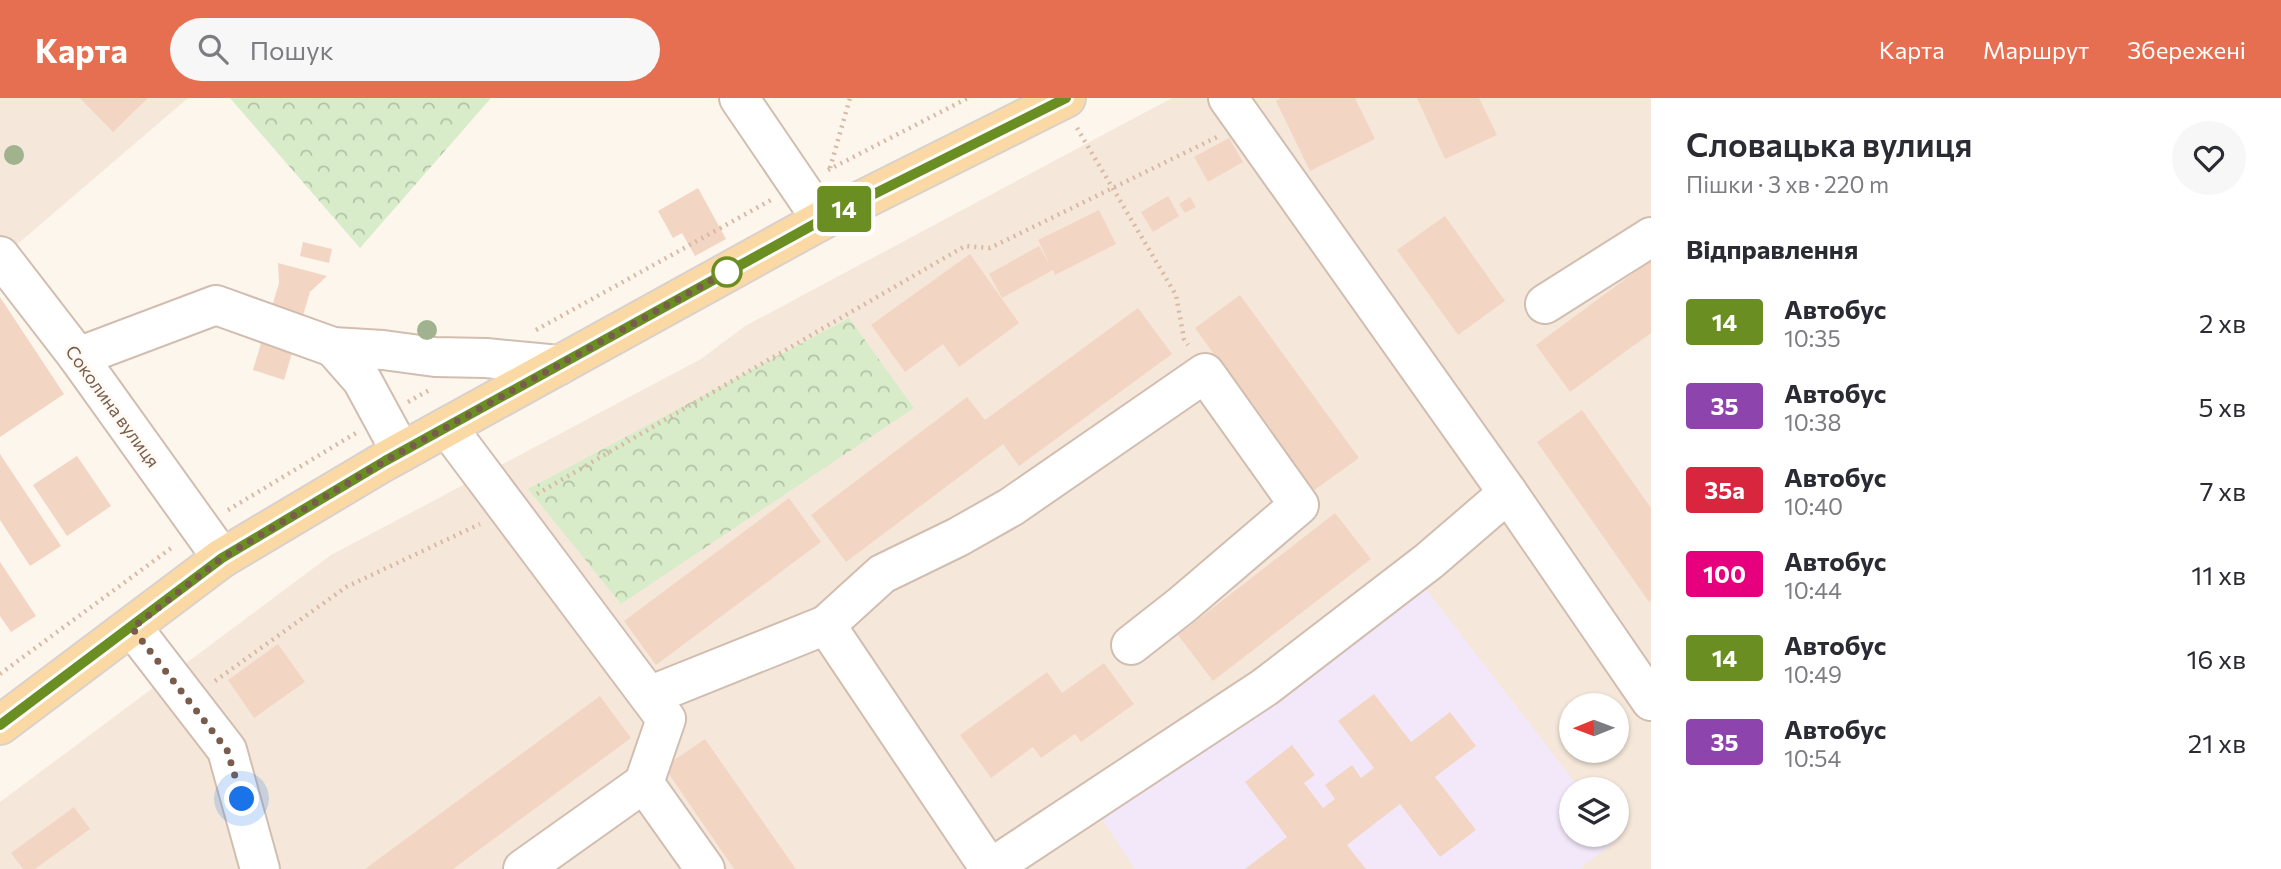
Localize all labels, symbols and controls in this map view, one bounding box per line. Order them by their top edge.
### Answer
search box [170,18,660,81]
text: Карта [35,29,128,70]
icon: search [194,30,232,68]
text: Пошук [250,34,334,65]
text: Карта [1879,35,1945,64]
text: Маршрут [1983,35,2089,64]
text: Збережені [2127,35,2246,64]
button: heart [2172,121,2246,195]
text: Словацька вулиця [1686,123,1972,164]
text: Пішки · 3 хв · 220 m [1686,170,1889,198]
line badge: 14 [812,186,876,232]
text: 14 [831,194,857,223]
text: Відправлення [1686,233,1858,264]
unlabelled marker [712,257,742,287]
text: Автобус [1784,293,1886,324]
text: 14 [1712,307,1737,336]
text: 2 хв [2199,307,2246,338]
text: 10:35 [1784,324,1841,352]
street label: Соколина вулиця [61,341,165,471]
text: Автобус [1784,377,1886,408]
text: 35 [1711,391,1738,420]
text: 5 хв [2198,391,2246,422]
text: 10:38 [1784,408,1841,436]
text: Автобус [1784,461,1886,492]
text: 35а [1704,475,1745,504]
text: 7 хв [2200,475,2246,506]
text: 10:40 [1784,492,1843,520]
text: Автобус [1784,545,1886,576]
text: 100 [1703,559,1746,588]
text: 11 хв [2191,559,2246,590]
text: 10:44 [1784,576,1842,604]
text: Автобус [1784,629,1886,660]
text: 14 [1712,643,1737,672]
text: 16 хв [2186,643,2246,674]
text: 10:49 [1784,660,1842,688]
north arrow [1559,693,1629,763]
map controls [1559,693,1629,847]
text: Автобус [1784,713,1886,744]
text: 35 [1711,727,1738,756]
text: 21 хв [2188,727,2246,758]
text: 10:54 [1784,744,1841,772]
button: layers [1559,777,1629,847]
your location [224,781,259,816]

